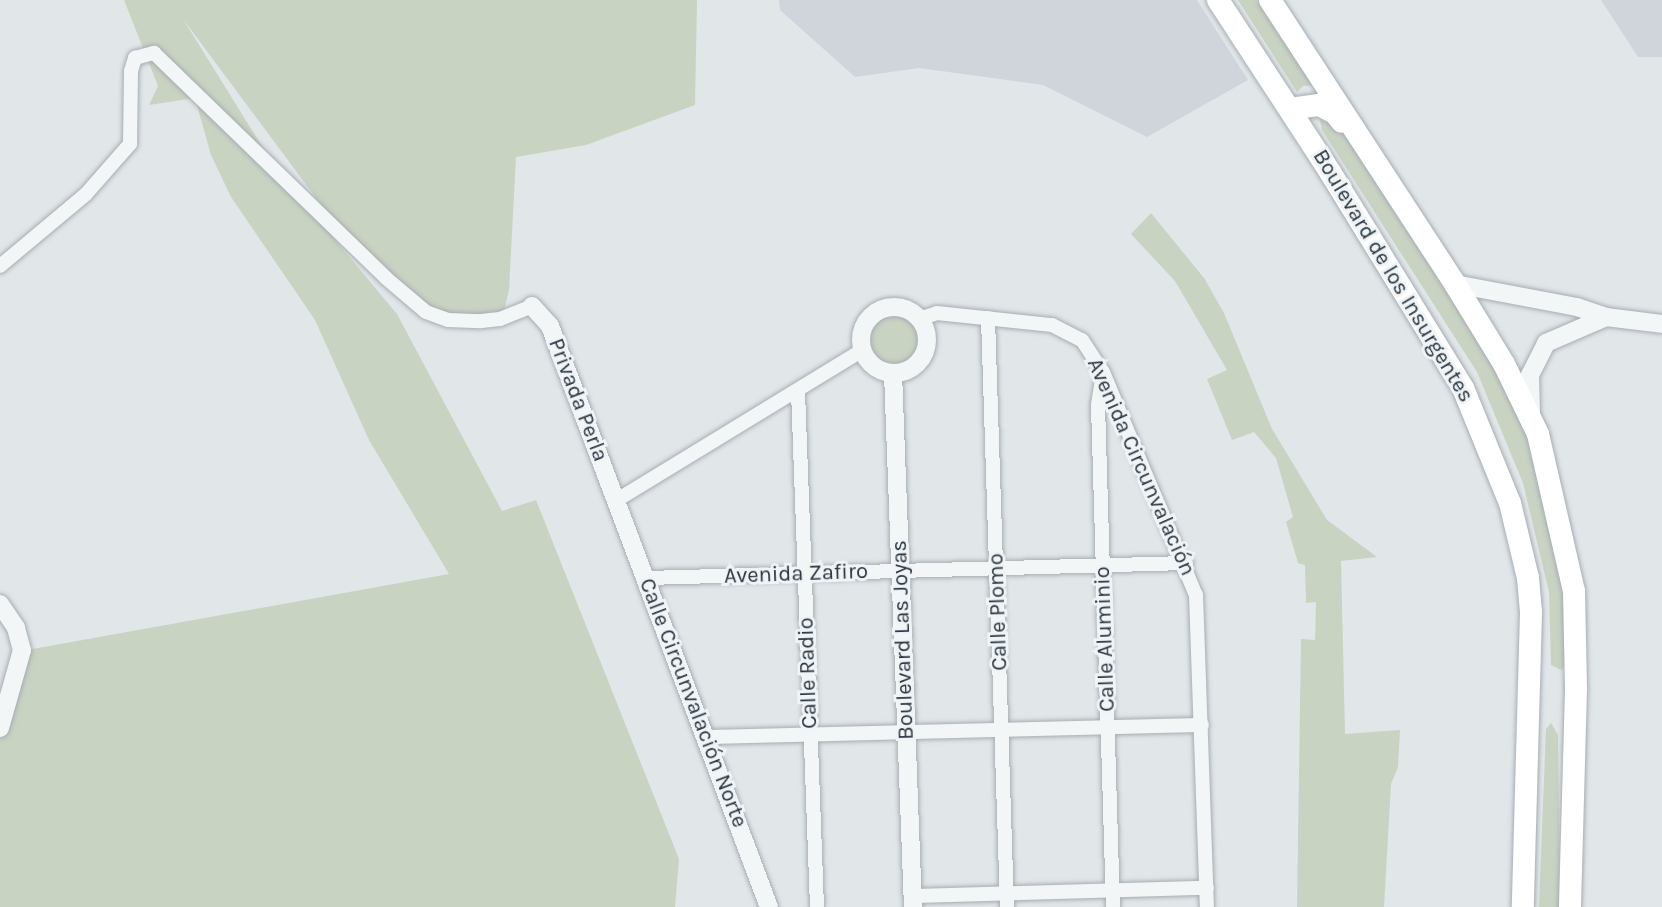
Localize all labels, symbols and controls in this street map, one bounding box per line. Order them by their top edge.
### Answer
street label: Boulevard de los Insurgentes [1307,145,1479,407]
street label: Privada Perla [542,335,614,465]
street label: Avenida Circunvalación [1081,354,1201,580]
street label: Boulevard Las Joyas [886,540,920,740]
street label: Calle Plomo [983,553,1013,671]
street label: Avenida Zafiro [724,558,868,590]
street label: Calle Aluminio [1089,566,1121,712]
street label: Calle Circunvalación Norte [633,575,753,831]
street label: Calle Radio [793,617,823,729]

